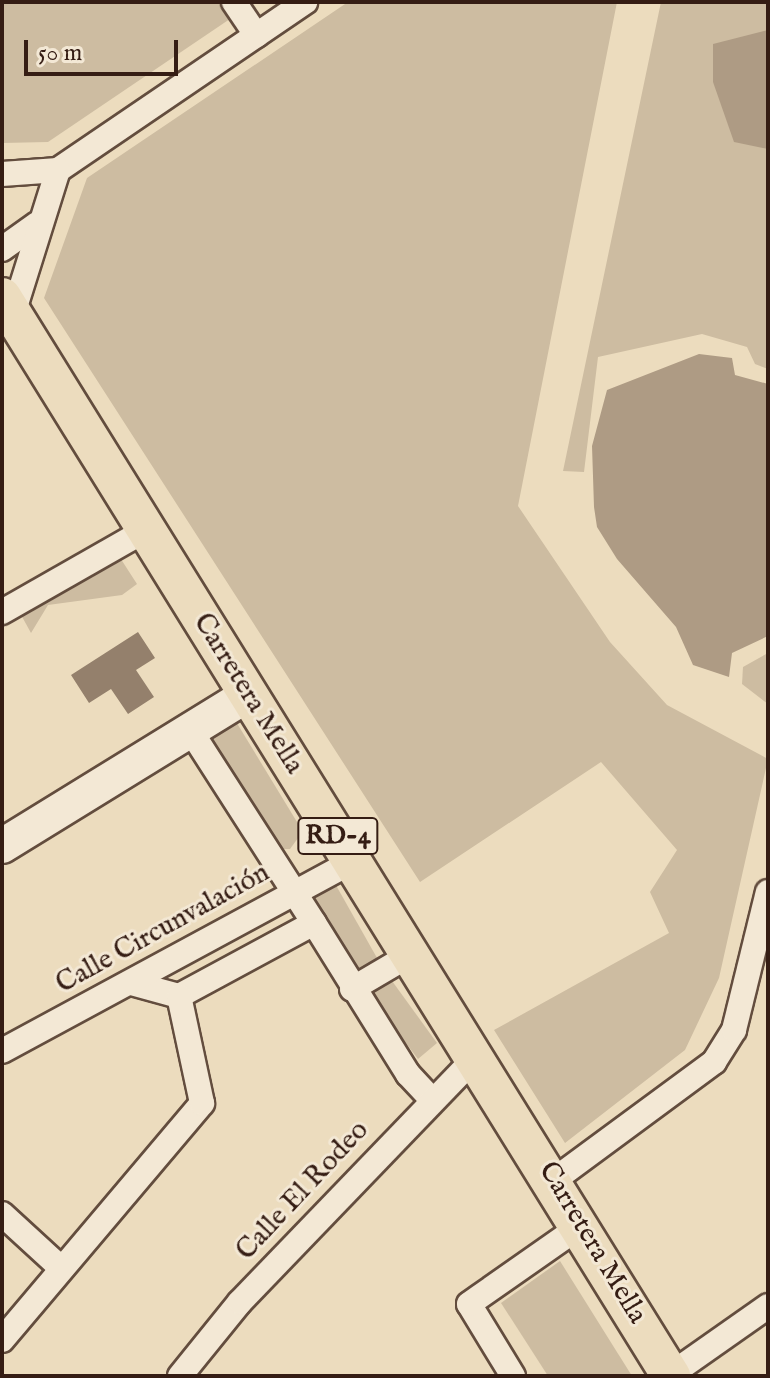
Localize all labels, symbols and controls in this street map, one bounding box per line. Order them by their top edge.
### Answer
scale bar [28,24,182,74]
text: 50 m [38,38,82,69]
street label: Carretera Mella [185,608,311,780]
road number: RD-4 [296,814,380,858]
street label: Calle Circunvalación [51,856,275,1002]
street label: Calle El Rodeo [230,1114,376,1268]
street label: Carretera Mella [531,1156,653,1330]

